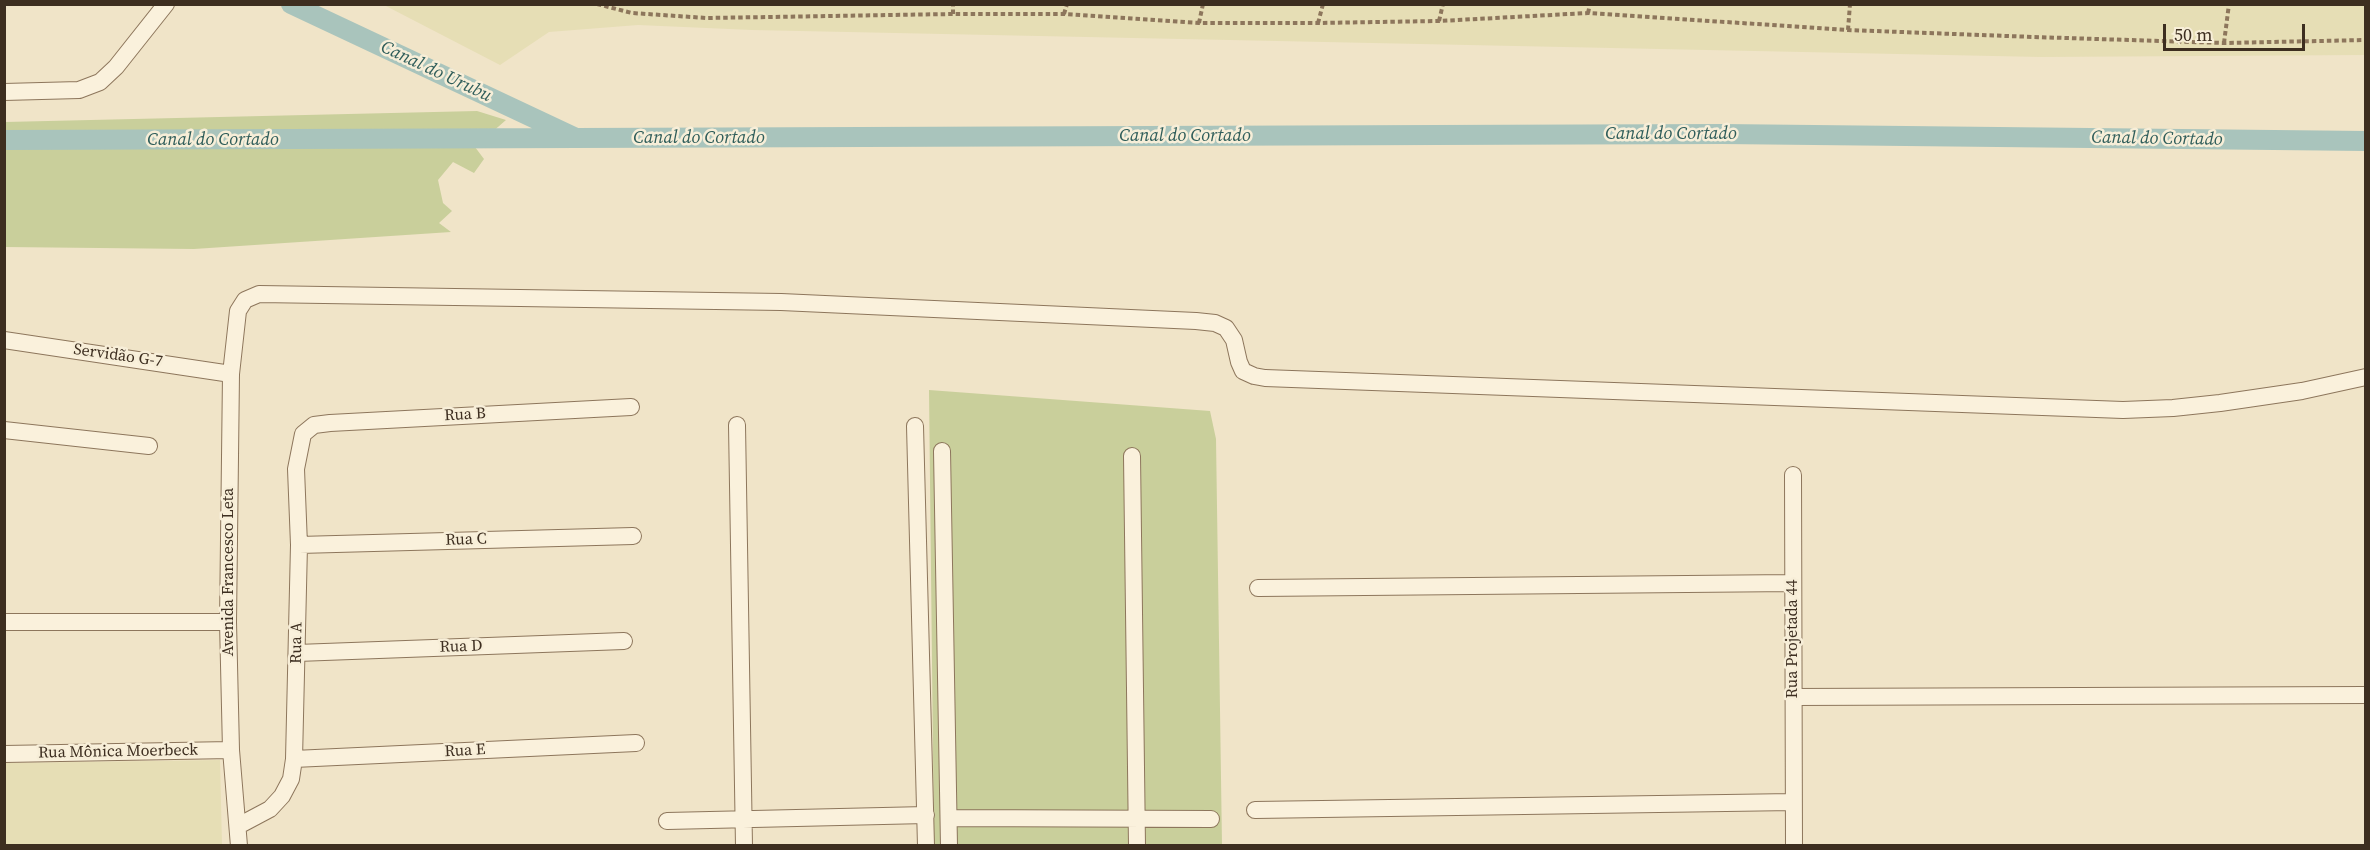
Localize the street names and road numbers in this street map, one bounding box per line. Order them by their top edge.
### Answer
street label: Servidão G-7 [72,340,164,372]
street label: Rua B [444,404,486,426]
street label: Avenida Francesco Leta [219,488,239,656]
street label: Rua C [445,530,487,550]
street label: Rua Projetada 44 [1783,580,1803,698]
street label: Rua A [287,622,307,664]
street label: Rua D [439,637,483,657]
street label: Rua E [444,740,486,762]
street label: Rua Mônica Moerbeck [38,741,198,763]

